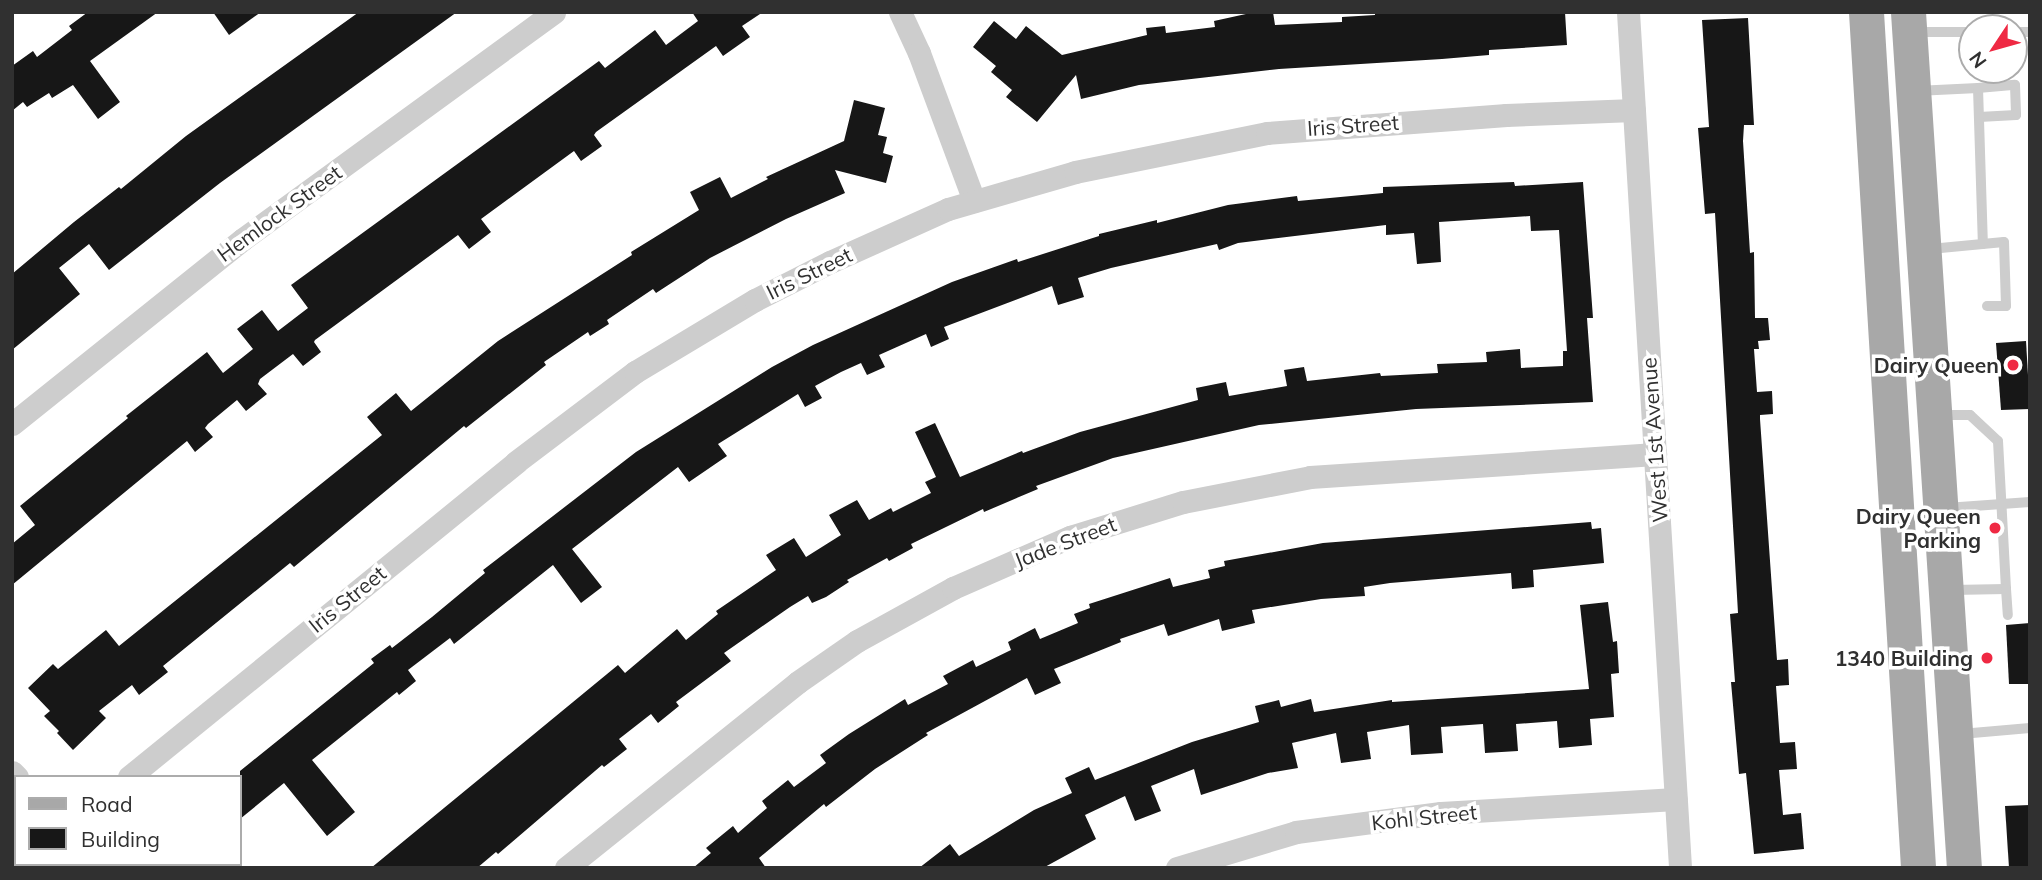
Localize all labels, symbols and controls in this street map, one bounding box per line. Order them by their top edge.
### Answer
north arrow [1958,14,2028,84]
text: N [1964,47,1992,73]
street label: Iris Street [1306,109,1400,141]
street label: Hemlock Street [212,159,346,267]
street label: Iris Street [762,242,856,304]
place label: Dairy Queen [1874,352,1999,378]
street label: West 1st Avenue [1636,357,1672,523]
marker: Dairy Queen [2005,357,2021,373]
place label: Dairy Queen Parking [1856,503,1981,553]
street label: Jade Street [1010,511,1120,573]
marker: Dairy Queen Parking [1987,520,2003,536]
street label: Iris Street [303,560,391,638]
place label: 1340 Building [1835,645,1973,671]
marker: 1340 Building [1979,650,1995,666]
legend [14,775,242,866]
text: Road [81,791,132,817]
street label: Kohl Street [1370,799,1478,835]
text: Building [81,826,160,852]

